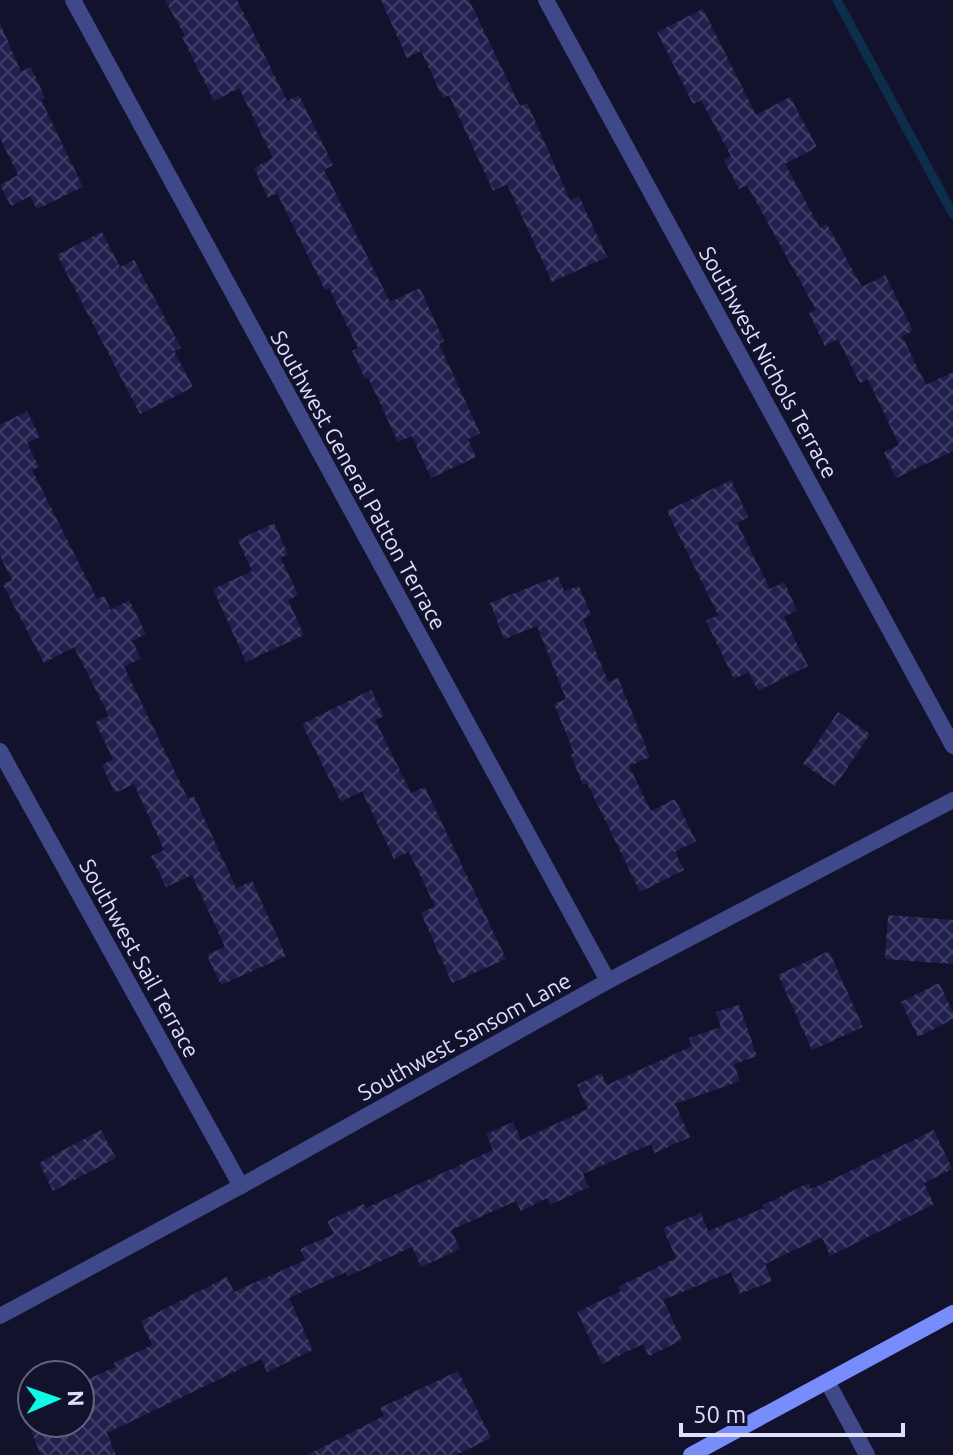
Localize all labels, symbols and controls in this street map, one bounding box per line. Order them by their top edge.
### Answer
street label: Southwest Nichols Terrace [695,242,843,482]
street label: Southwest General Patton Terrace [266,326,452,634]
street label: Southwest Sail Terrace [75,854,205,1062]
street label: Southwest Sansom Lane [353,967,575,1105]
north arrow [16,1359,96,1439]
scale bar [681,1387,903,1437]
text: N [64,1390,89,1407]
text: 50 m [693,1401,746,1428]

